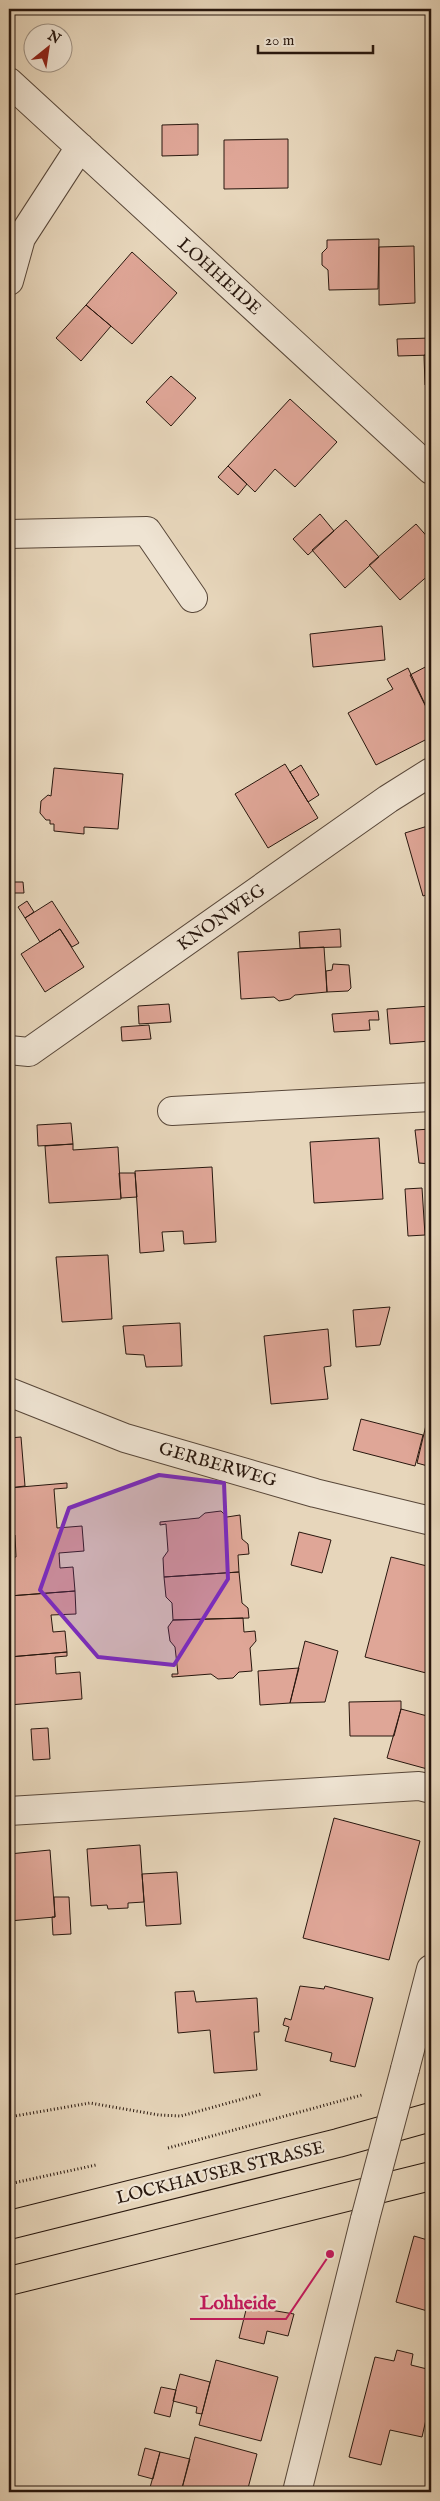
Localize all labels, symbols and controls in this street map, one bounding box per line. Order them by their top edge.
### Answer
north arrow [22,22,72,72]
scale bar [258,22,372,54]
text: N [43,26,64,48]
text: 20 m [265,31,295,50]
street label: LOHHEIDE [172,233,266,321]
street label: KNONWEG [173,879,271,957]
street label: GERBERWEG [156,1438,280,1493]
street label: LOCKHAUSER STRASSE [114,2136,327,2210]
callout: Lohheide [190,2285,286,2319]
text: Lohheide [200,2292,277,2316]

